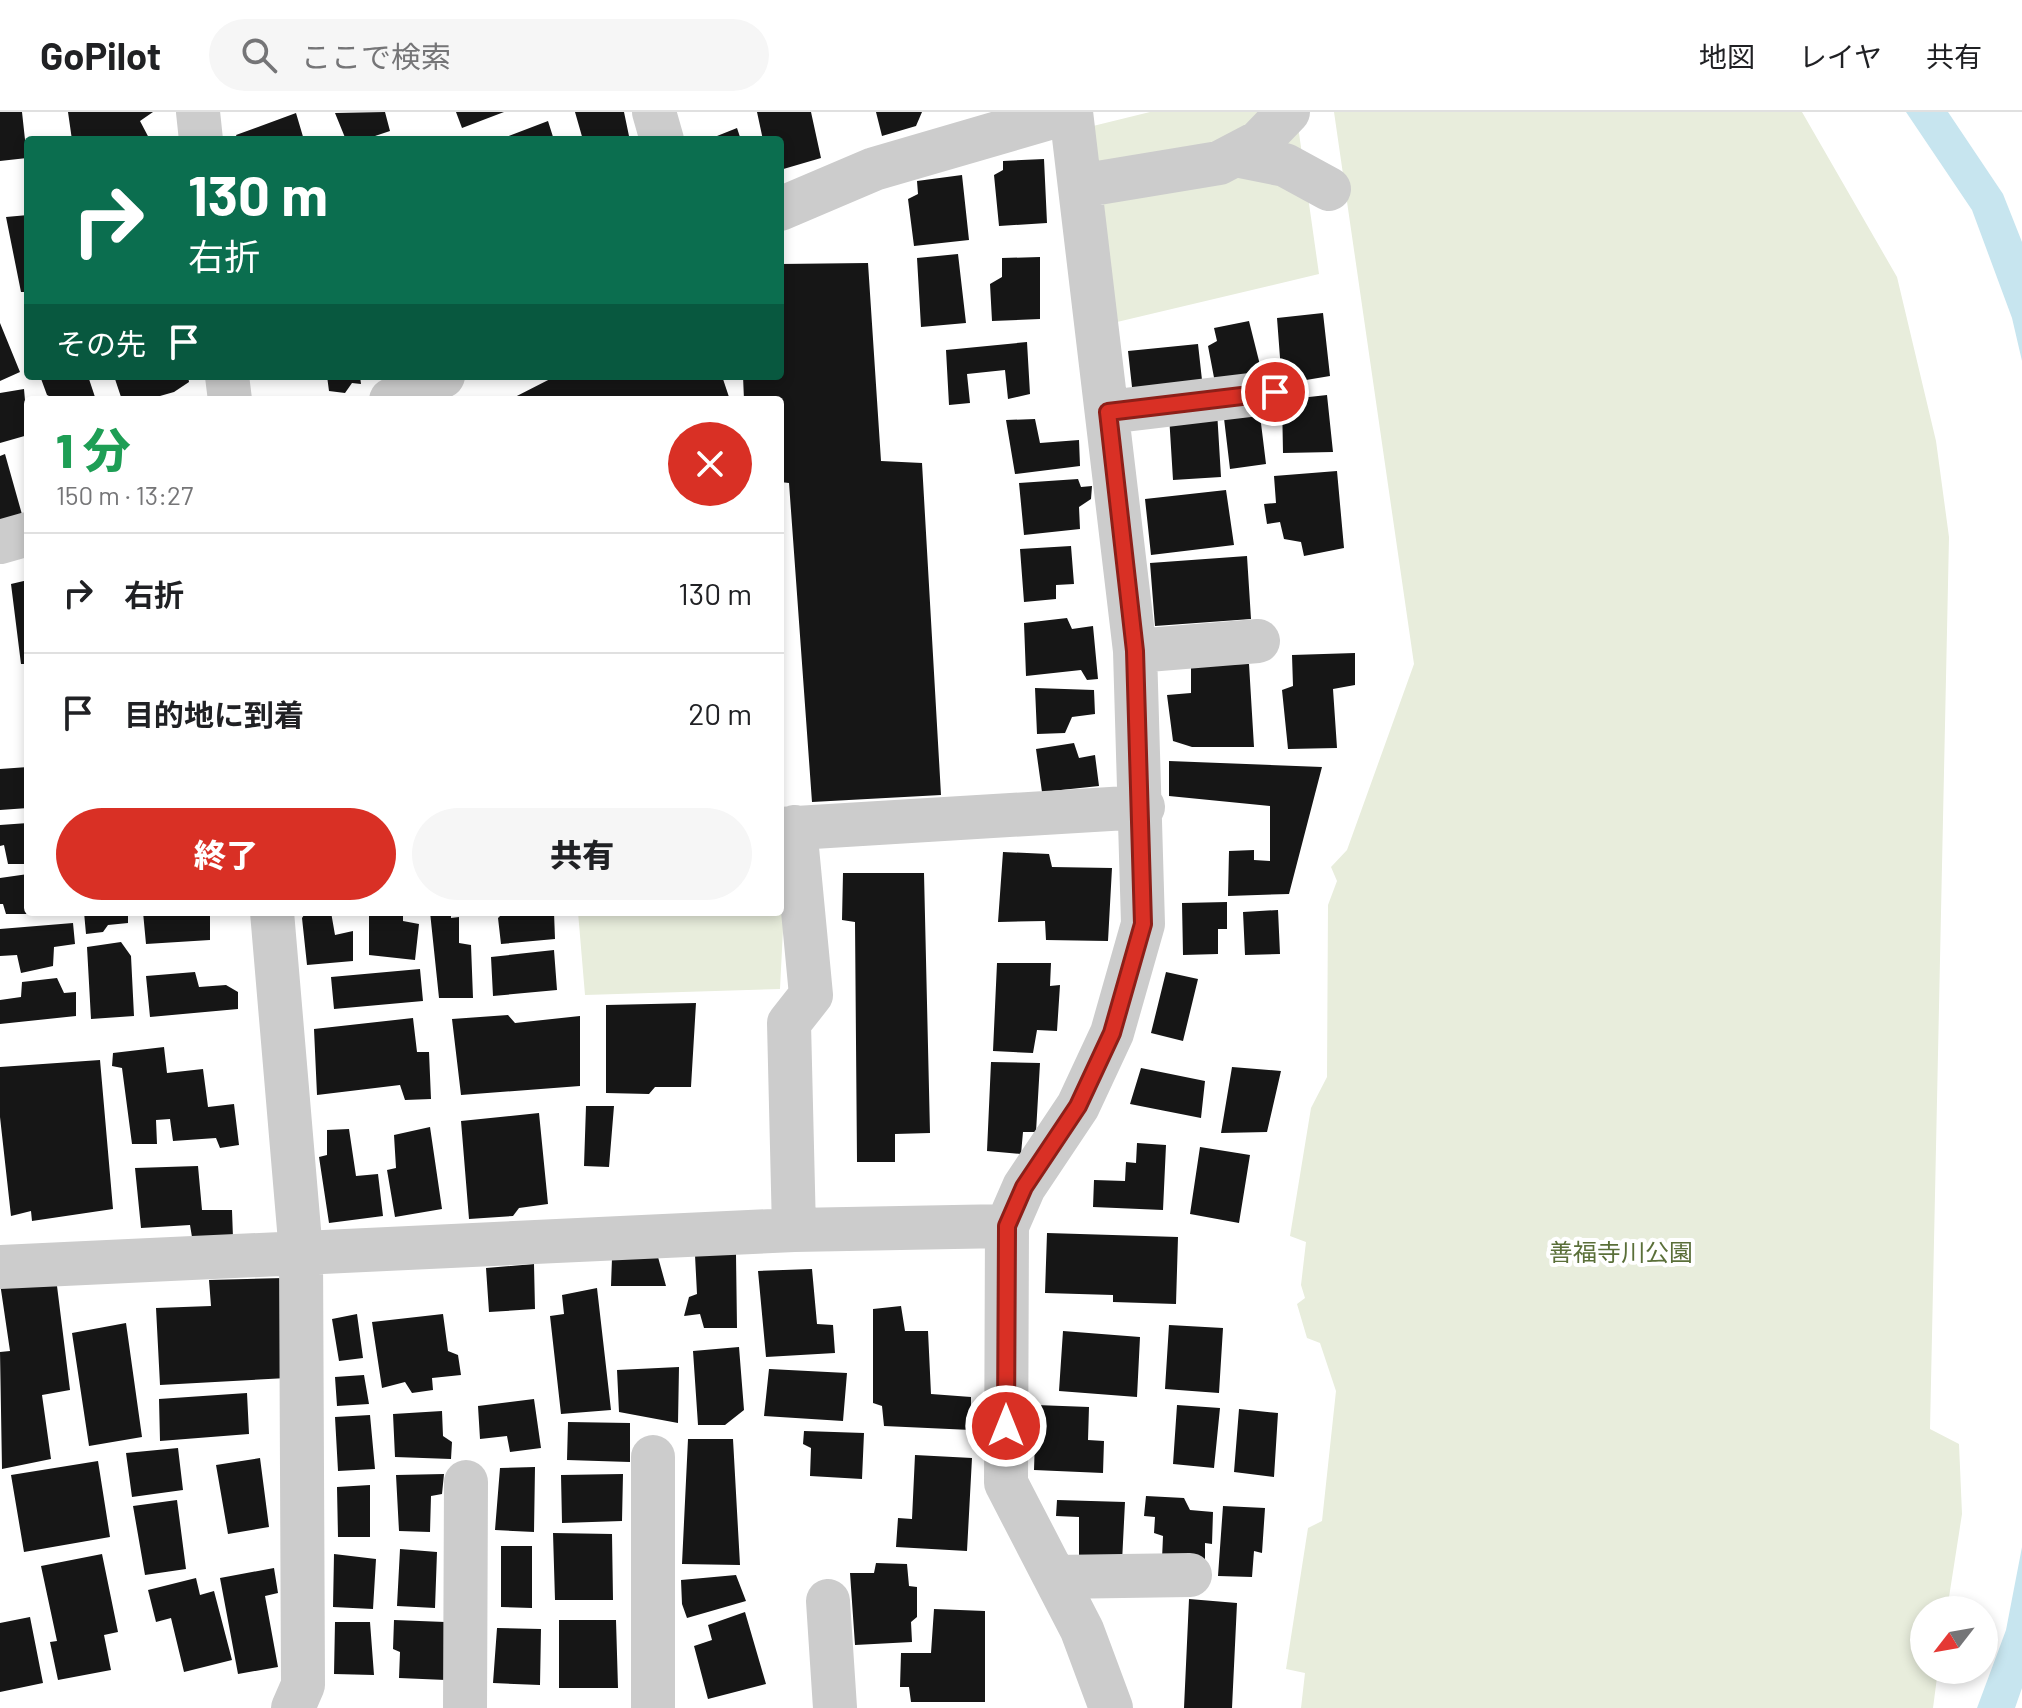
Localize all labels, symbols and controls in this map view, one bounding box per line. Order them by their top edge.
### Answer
search box [209,19,769,91]
text: GoPilot [40,32,161,78]
icon: search [237,33,281,77]
text: ここで検索 [301,38,451,74]
text: 地図 [1699,39,1755,73]
text: レイヤ [1799,39,1882,73]
text: 共有 [1926,39,1982,73]
text: 130 m [188,160,328,227]
icon: right [56,168,160,272]
text: 右折 [188,234,260,277]
icon: arrive [162,320,206,364]
text: その先 [56,325,146,361]
pin [1241,358,1309,426]
icon: arrive [1253,370,1297,414]
text: 1 分 [56,420,131,478]
button: close [668,422,752,506]
text: 150 m · 13:27 [56,479,193,510]
icon: right [56,571,100,615]
text: 130 m [678,575,752,611]
text: 右折 [124,576,184,612]
icon: arrive [56,691,100,735]
text: 20 m [688,695,752,731]
text: 目的地に到着 [124,696,304,732]
button: 終了 [56,808,396,900]
button: 共有 [412,808,752,900]
park label: 善福寺川公園 [1549,1237,1693,1266]
position arrow [964,1384,1048,1468]
north arrow [1910,1596,1998,1684]
map controls [1910,1596,1998,1684]

